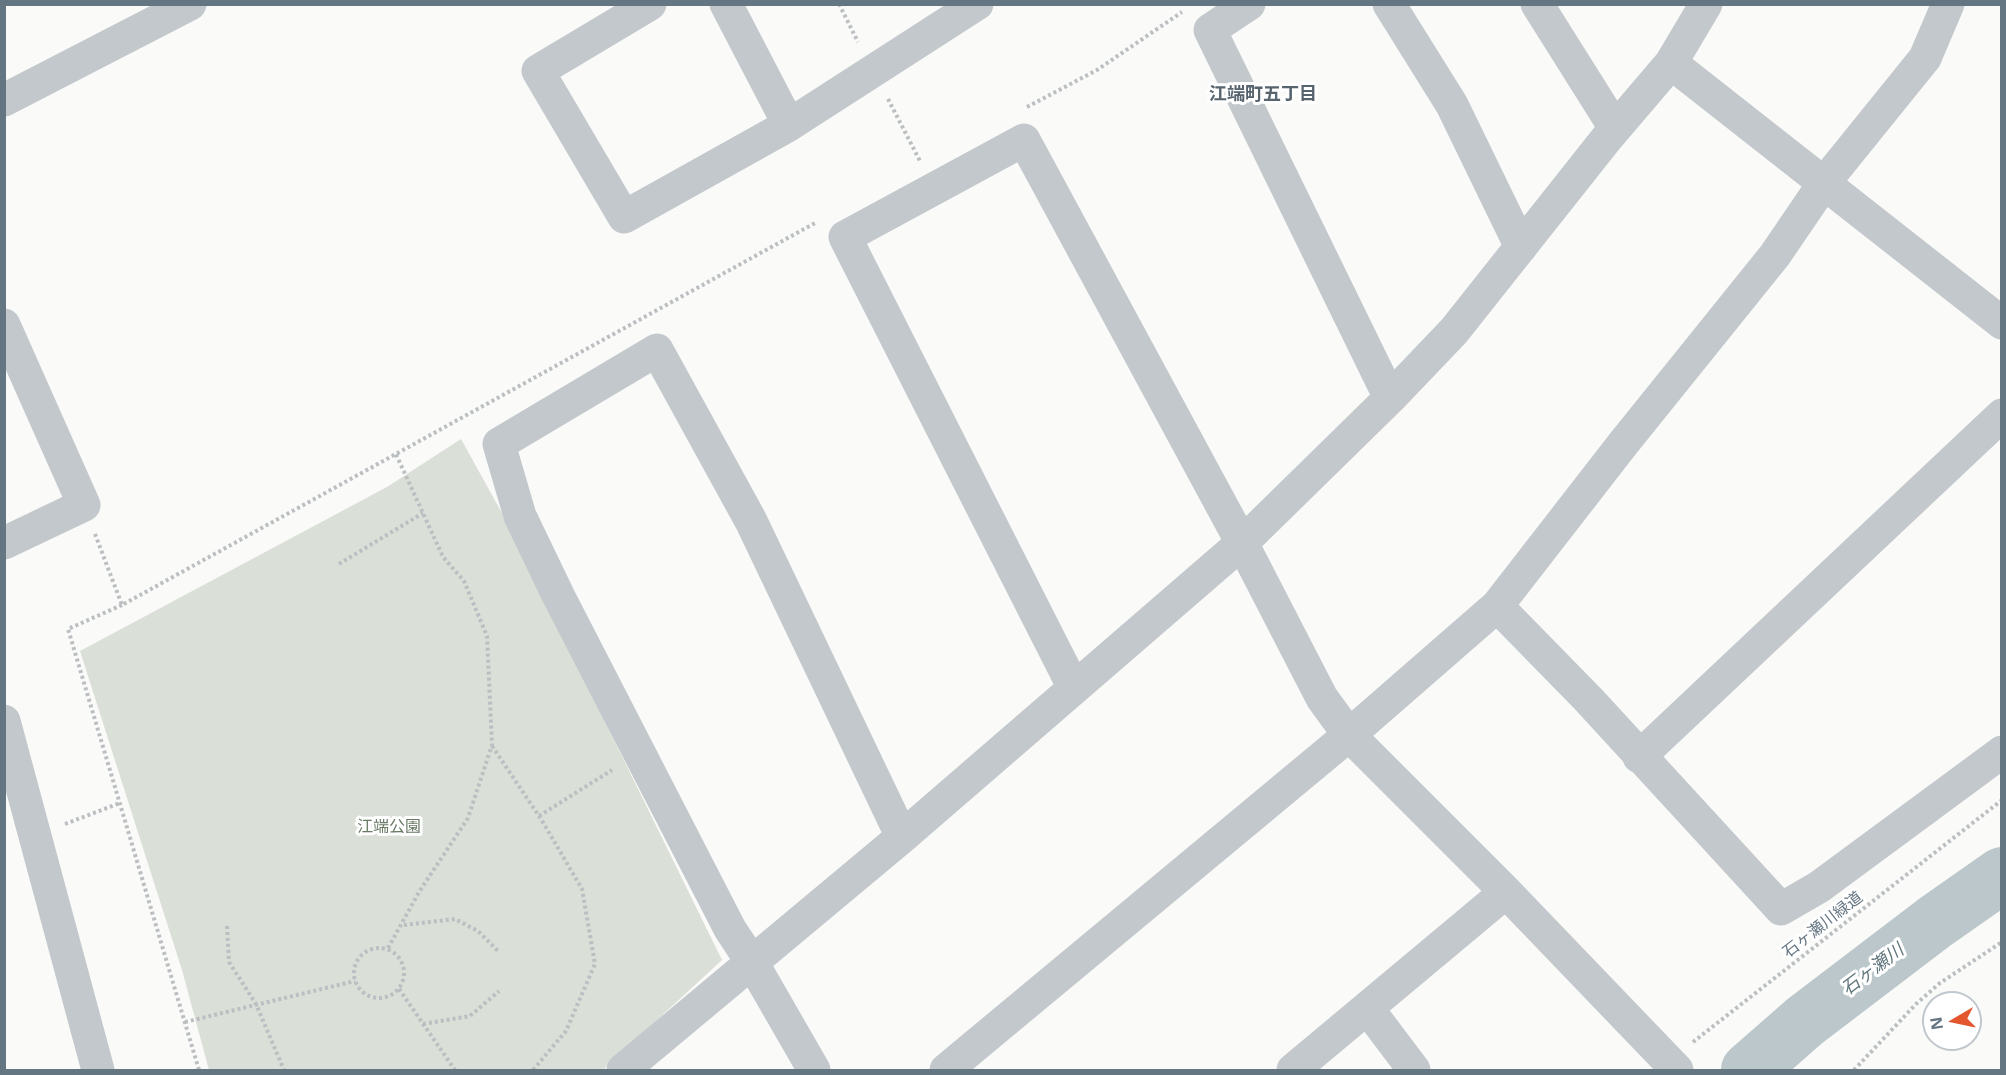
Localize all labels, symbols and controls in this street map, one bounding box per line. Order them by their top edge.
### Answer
district label: 江端町五丁目 [1209,84,1317,106]
park label: 江端公園 [357,817,421,837]
street label: 石ヶ瀬川緑道 [1779,888,1867,962]
water label: 石ヶ瀬川 [1838,940,1908,1000]
north arrow [1922,991,1982,1051]
text: N [1924,1015,1948,1032]

